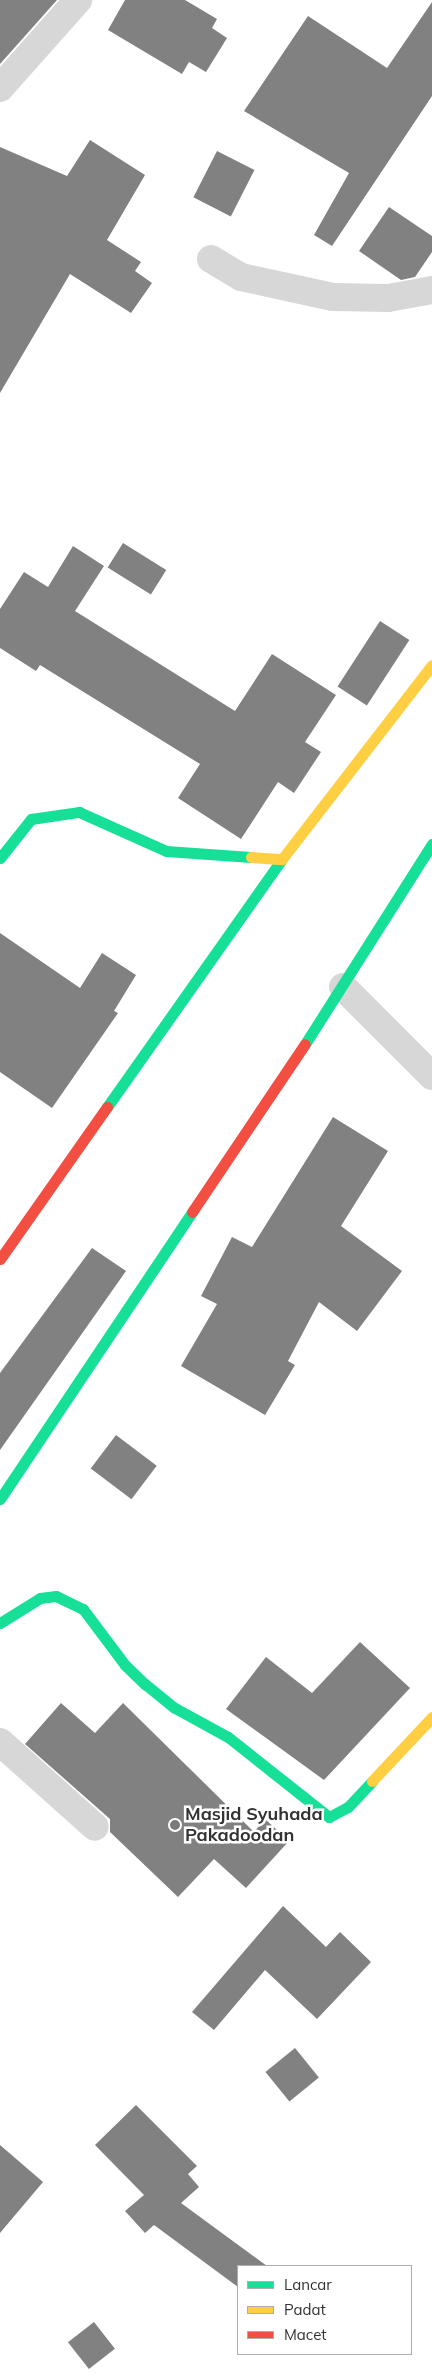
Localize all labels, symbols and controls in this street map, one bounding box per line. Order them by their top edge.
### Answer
place label: Masjid Syuhada Pakadoodan [185,1804,323,1846]
marker: Masjid Syuhada Pakadoodan [169,1819,181,1831]
legend [237,2265,412,2355]
text: Lancar [284,2275,332,2294]
text: Padat [284,2300,326,2319]
text: Macet [284,2325,327,2344]

